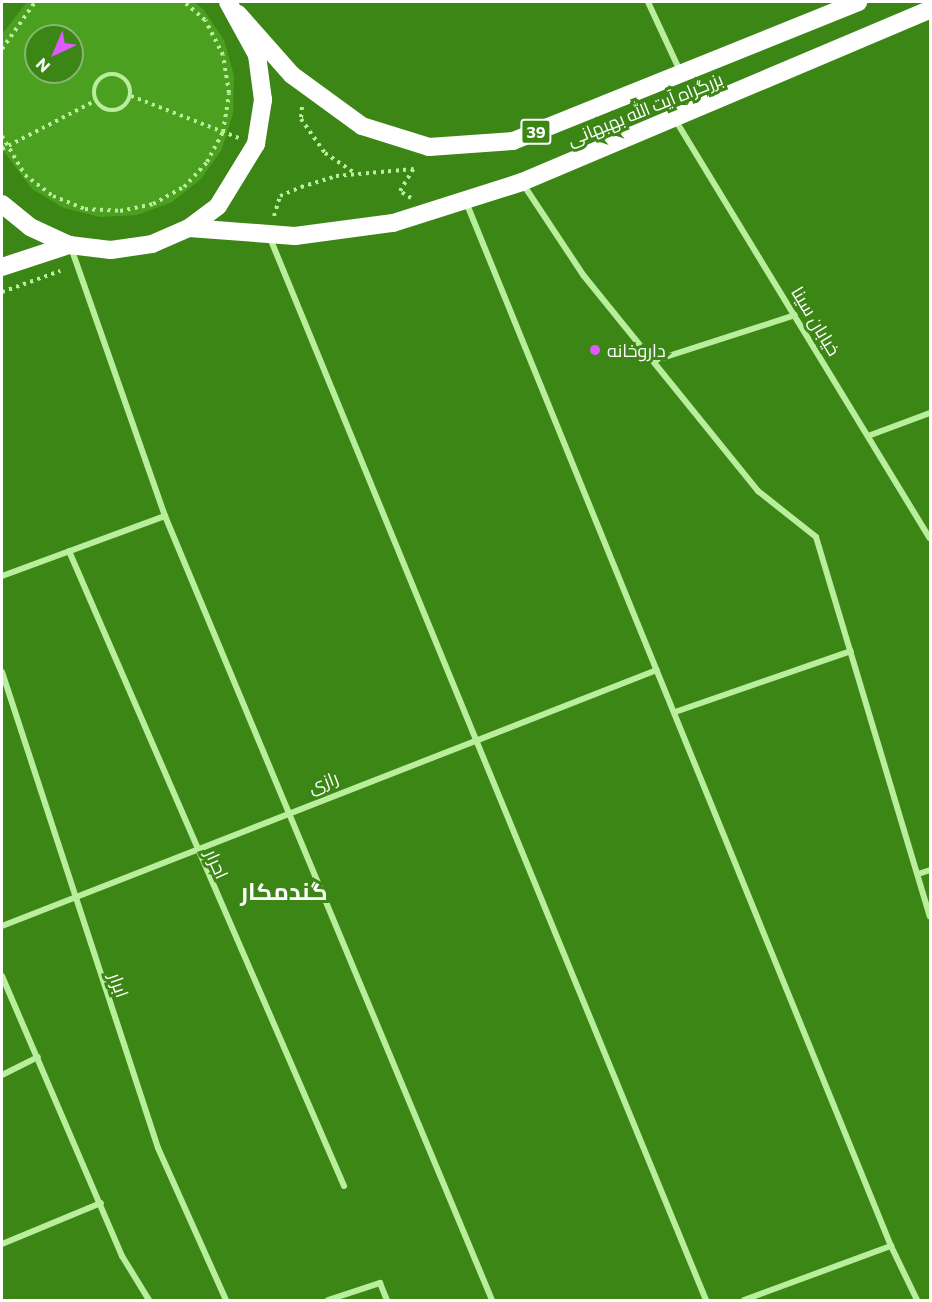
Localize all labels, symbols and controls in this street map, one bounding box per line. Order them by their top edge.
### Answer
north arrow [24,24,84,84]
text: N [32,55,53,77]
street label: بزرگراه آیت الله بهبهانی [564,68,726,150]
road number: 39 [520,119,552,145]
street label: خیابان سینا [787,282,845,360]
place label: داروخانه [607,339,666,361]
marker: داروخانه [588,343,602,357]
street label: رازی [305,766,341,798]
street label: احرار [201,846,233,882]
district label: گندمکار [240,877,328,905]
street label: ابرار [105,970,133,1000]

